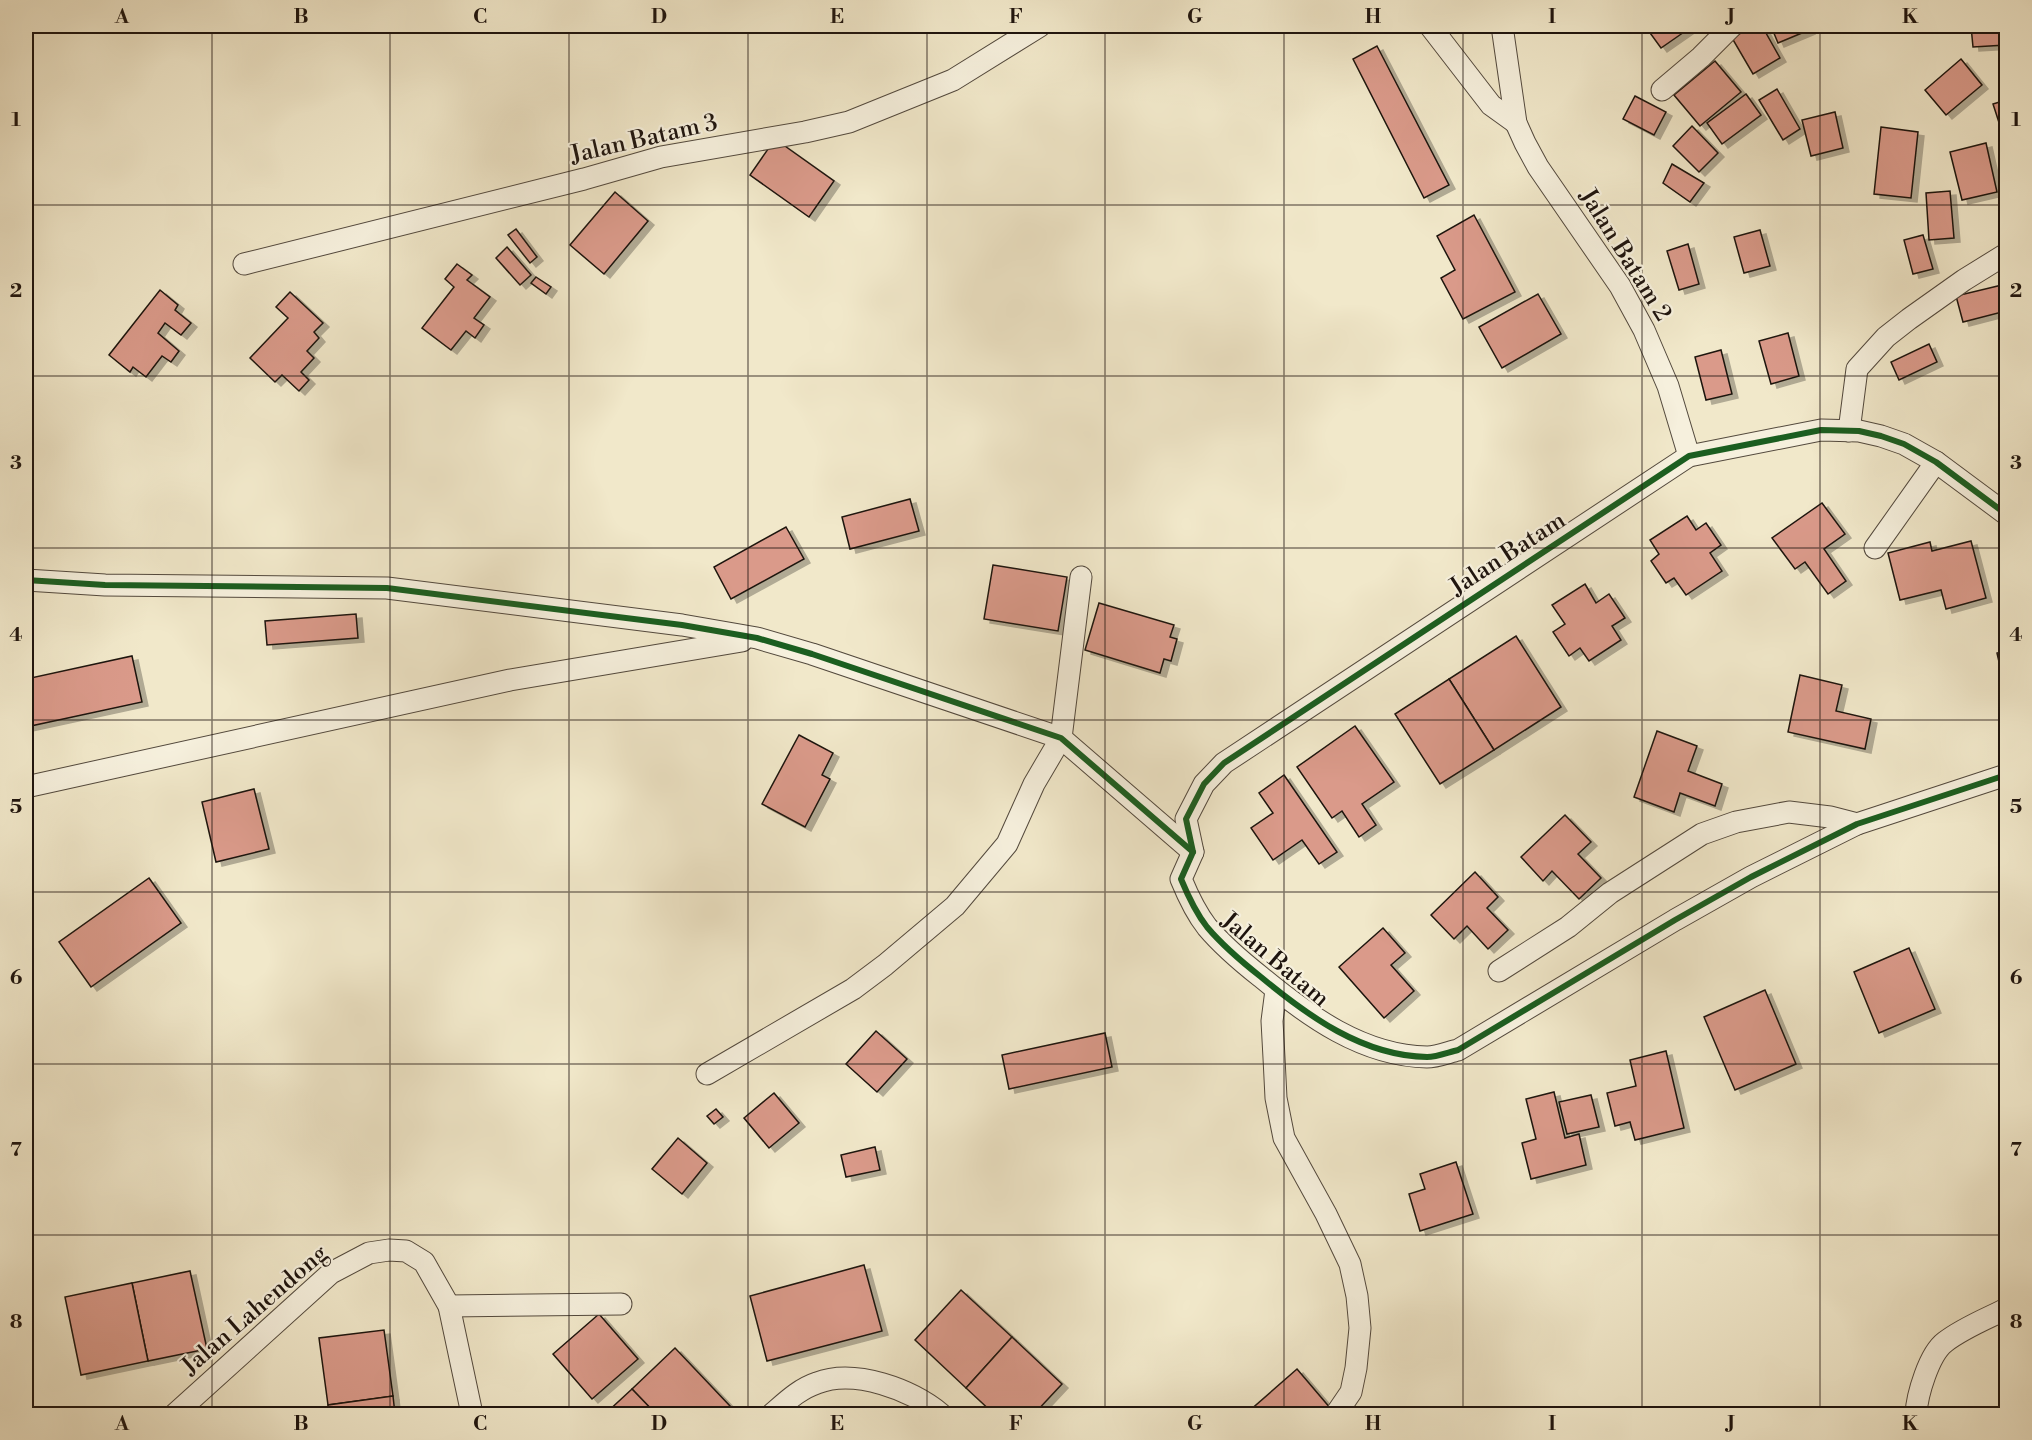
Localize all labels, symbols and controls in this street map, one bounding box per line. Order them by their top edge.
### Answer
text: A [114,5,130,30]
text: B [293,5,309,30]
text: C [473,5,487,30]
text: D [651,5,667,30]
text: E [830,5,844,30]
text: F [1009,5,1023,30]
text: G [1187,5,1203,30]
text: H [1365,5,1382,30]
text: I [1548,5,1556,30]
text: J [1724,5,1735,30]
text: K [1902,5,1919,30]
text: 1 [11,108,21,133]
street label: Jalan Batam 3 [567,108,720,171]
text: 1 [2011,108,2021,133]
street label: Jalan Batam 2 [1572,182,1678,327]
text: 2 [10,279,22,304]
text: 2 [2010,279,2022,304]
text: 3 [10,451,22,476]
text: 3 [2010,451,2022,476]
street label: Jalan Batam [1444,506,1571,603]
text: 4 [9,623,23,648]
text: 4 [2009,623,2023,648]
text: 5 [10,795,22,820]
text: 5 [2010,795,2022,820]
street label: Jalan Batam [1214,905,1335,1014]
text: 6 [10,966,23,991]
text: 6 [2010,966,2023,991]
text: 7 [10,1138,22,1163]
text: 7 [2010,1138,2022,1163]
street label: Jalan Lahendong [175,1238,334,1382]
text: 8 [10,1310,23,1335]
text: 8 [2010,1310,2023,1335]
text: A [114,1412,130,1437]
text: B [293,1412,309,1437]
text: C [473,1412,487,1437]
text: D [651,1412,667,1437]
text: E [830,1412,844,1437]
text: F [1009,1412,1023,1437]
text: G [1187,1412,1203,1437]
text: H [1365,1412,1382,1437]
text: I [1548,1412,1556,1437]
text: J [1724,1412,1735,1437]
text: K [1902,1412,1919,1437]

